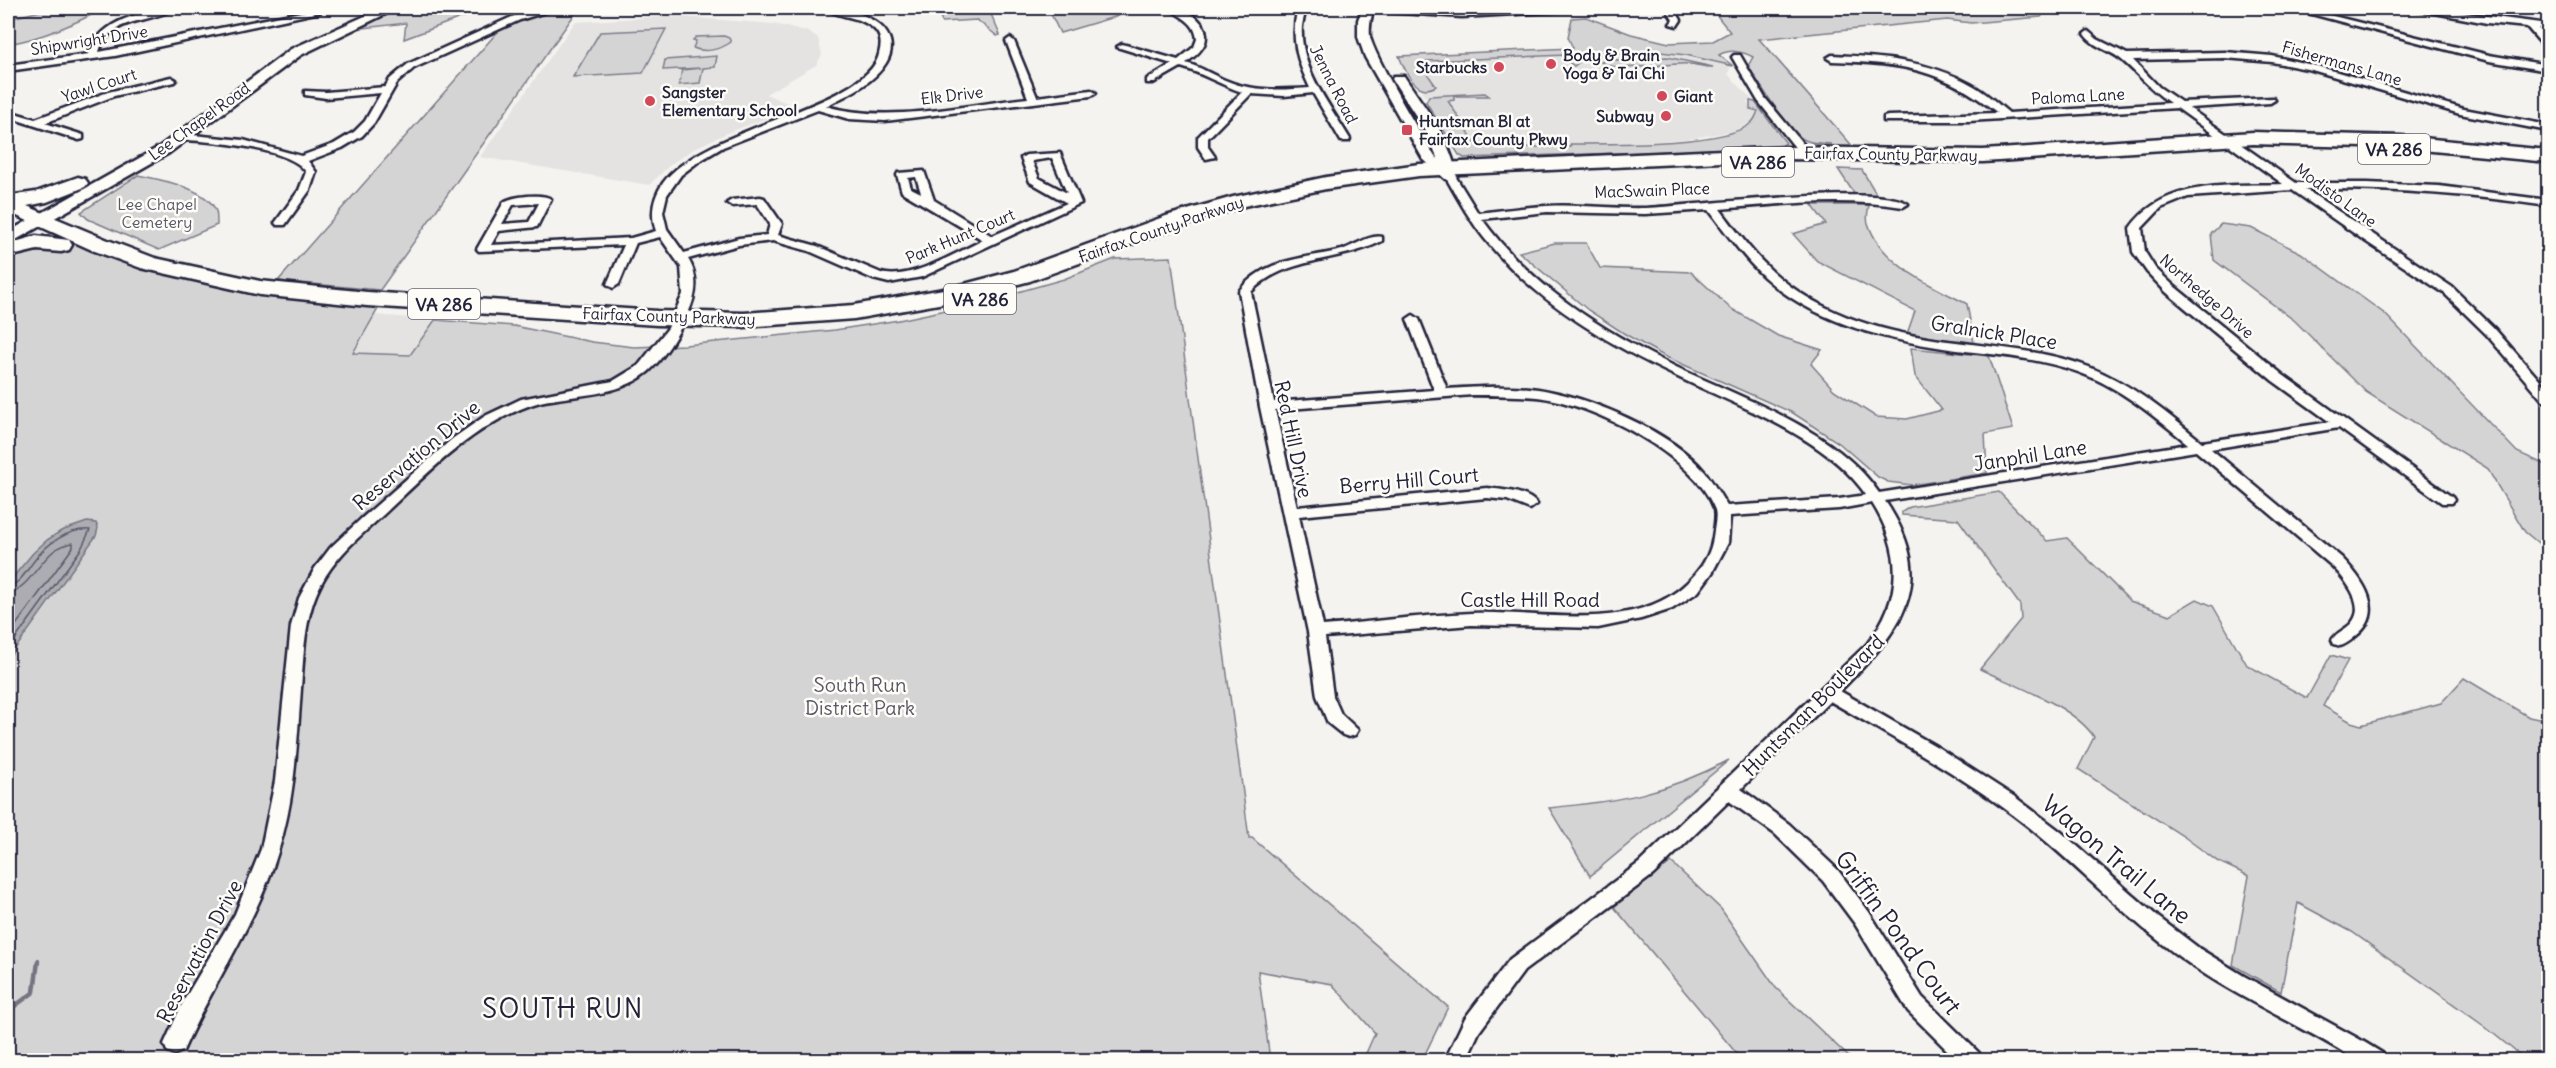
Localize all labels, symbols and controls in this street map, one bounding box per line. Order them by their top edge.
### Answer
street label: Shipwright Drive [29,21,149,59]
street label: Fishermans Lane [2280,36,2404,90]
street label: Jenna Road [1306,41,1362,127]
place label: Body & Brain Yoga & Tai Chi [1562,45,1665,84]
place label: Starbucks [1416,57,1487,77]
marker: Body & Brain Yoga & Tai Chi [1544,57,1558,71]
marker: Starbucks [1492,60,1506,74]
street label: Yawl Court [59,63,140,106]
street label: Lee Chapel Road [144,77,254,165]
street label: Elk Drive [920,81,984,109]
place label: Sangster Elementary School [662,82,797,121]
street label: Paloma Lane [2031,84,2125,108]
place label: Giant [1674,86,1713,106]
marker: Giant [1655,89,1669,103]
marker: Sangster Elementary School [643,94,657,108]
place label: Subway [1596,106,1654,127]
marker: Subway [1659,109,1673,123]
place label: Huntsman Bl at Fairfax County Pkwy [1419,111,1568,150]
marker: Huntsman Bl at Fairfax County Pkwy [1400,123,1414,137]
road number: VA 286 [2358,134,2430,164]
street label: Fairfax County Parkway [1804,142,1978,166]
road number: VA 286 [1722,147,1794,177]
street label: Modisto Lane [2291,159,2381,231]
street label: MacSwain Place [1594,178,1710,202]
street label: Fairfax County Parkway [1076,191,1246,267]
park label: Lee Chapel Cemetery [117,194,197,232]
street label: Park Hunt Court [902,204,1018,268]
street label: Northedge Drive [2156,250,2258,342]
road number: VA 286 [944,284,1016,314]
road number: VA 286 [408,289,480,319]
street label: Fairfax County Parkway [582,303,756,329]
street label: Gralnick Place [1929,310,2059,354]
street label: Red Hill Drive [1269,378,1319,500]
street label: Reservation Drive [347,395,485,515]
street label: Janphil Lane [1972,434,2088,476]
street label: Berry Hill Court [1338,461,1480,499]
street label: Castle Hill Road [1460,587,1600,612]
street label: Huntsman Boulevard [1737,629,1889,781]
park label: South Run District Park [805,672,915,720]
street label: Wagon Trail Lane [2036,788,2198,930]
street label: Griffin Pond Court [1829,844,1969,1020]
street label: Reservation Drive [151,875,247,1027]
district label: SOUTH RUN [482,991,644,1025]

